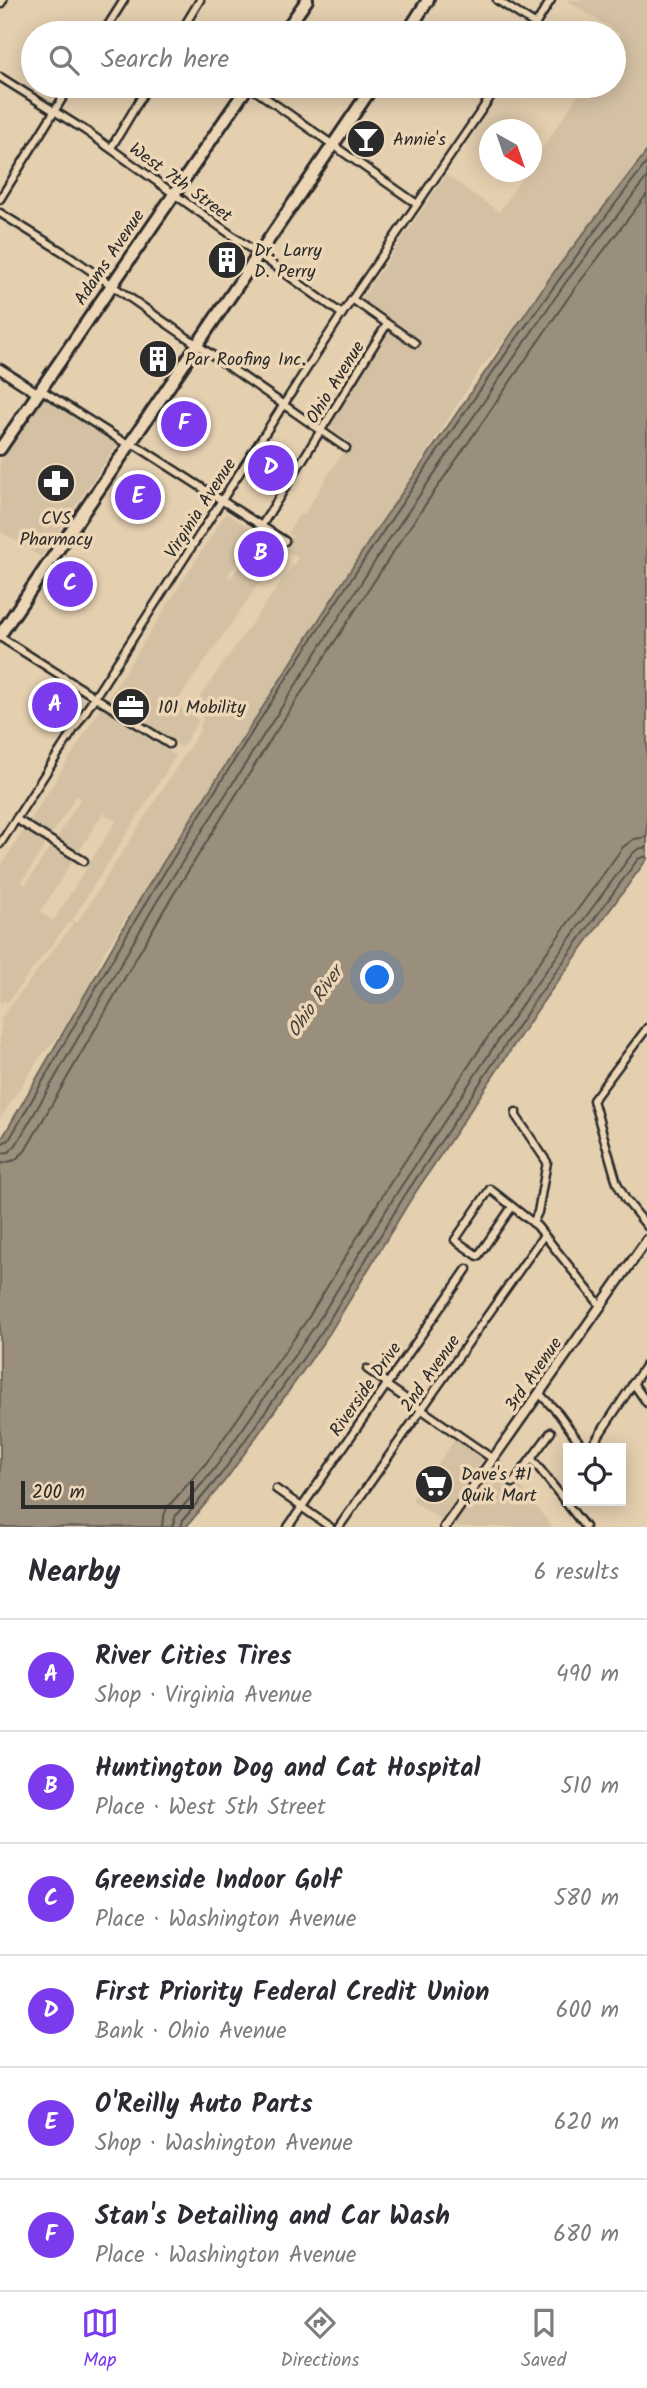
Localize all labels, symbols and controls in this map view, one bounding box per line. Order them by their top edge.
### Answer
search box [21,21,626,98]
text: Search here [101,39,229,81]
icon: search [45,41,83,79]
bar icon: Annie's [345,118,387,160]
north arrow [479,119,542,182]
place label: Annie's [393,126,446,155]
street label: West 7th Street [122,136,239,231]
street label: Adams Avenue [67,204,153,312]
place label: Dr. Larry D. Perry [254,237,322,287]
building icon: Dr. Larry D. Perry [206,239,248,281]
street label: Ohio Avenue [299,336,373,430]
building icon: Par Roofing Inc. [137,338,179,380]
place label: Par Roofing Inc. [185,346,306,375]
pin: F [161,398,207,450]
pin: D [248,442,294,494]
street label: Virginia Avenue [158,453,245,565]
pharmacy icon: CVS Pharmacy [35,462,77,504]
pin: E [115,471,161,523]
place label: CVS Pharmacy [19,505,93,555]
pin: B [238,528,284,580]
pin: C [47,558,93,610]
pin: A [32,679,78,731]
office icon: 101 Mobility [110,686,152,728]
place label: 101 Mobility [158,694,246,723]
water label: Ohio River [280,957,353,1044]
your location [360,960,394,994]
street label: 2nd Avenue [394,1329,469,1419]
street label: 3rd Avenue [498,1332,571,1418]
street label: Riverside Drive [323,1336,410,1443]
map controls [563,1443,626,1506]
button: locate [563,1443,626,1506]
place label: Dave's #1 Quik Mart [461,1461,538,1511]
supermarket icon: Dave's #1 Quik Mart [413,1463,455,1505]
scale bar [21,1478,194,1510]
text: 200 m [32,1478,85,1508]
text: Nearby [28,1549,120,1597]
text: 6 results [534,1555,619,1591]
text: River Cities Tires [95,1636,292,1678]
text: A [44,1657,58,1693]
text: 490 m [556,1657,619,1693]
text: Shop · Virginia Avenue [95,1678,312,1714]
text: Huntington Dog and Cat Hospital [95,1748,480,1790]
text: B [44,1769,58,1805]
text: 510 m [560,1769,619,1805]
text: Place · West 5th Street [95,1790,326,1826]
text: Greenside Indoor Golf [95,1860,341,1902]
text: C [44,1881,58,1917]
text: 580 m [554,1881,619,1917]
text: Place · Washington Avenue [95,1902,356,1938]
text: First Priority Federal Credit Union [95,1972,490,2014]
text: D [43,1993,59,2029]
text: 600 m [556,1993,619,2029]
text: Bank · Ohio Avenue [95,2014,287,2050]
text: O'Reilly Auto Parts [95,2084,313,2126]
text: E [45,2105,57,2141]
text: 620 m [554,2105,619,2141]
text: Shop · Washington Avenue [95,2126,353,2162]
text: Stan's Detailing and Car Wash [95,2196,450,2238]
text: F [45,2217,57,2253]
text: 680 m [553,2217,619,2253]
text: Place · Washington Avenue [95,2238,356,2274]
tab: Map [81,2304,119,2376]
tab: Directions [281,2304,359,2376]
tab: Saved [521,2304,566,2376]

